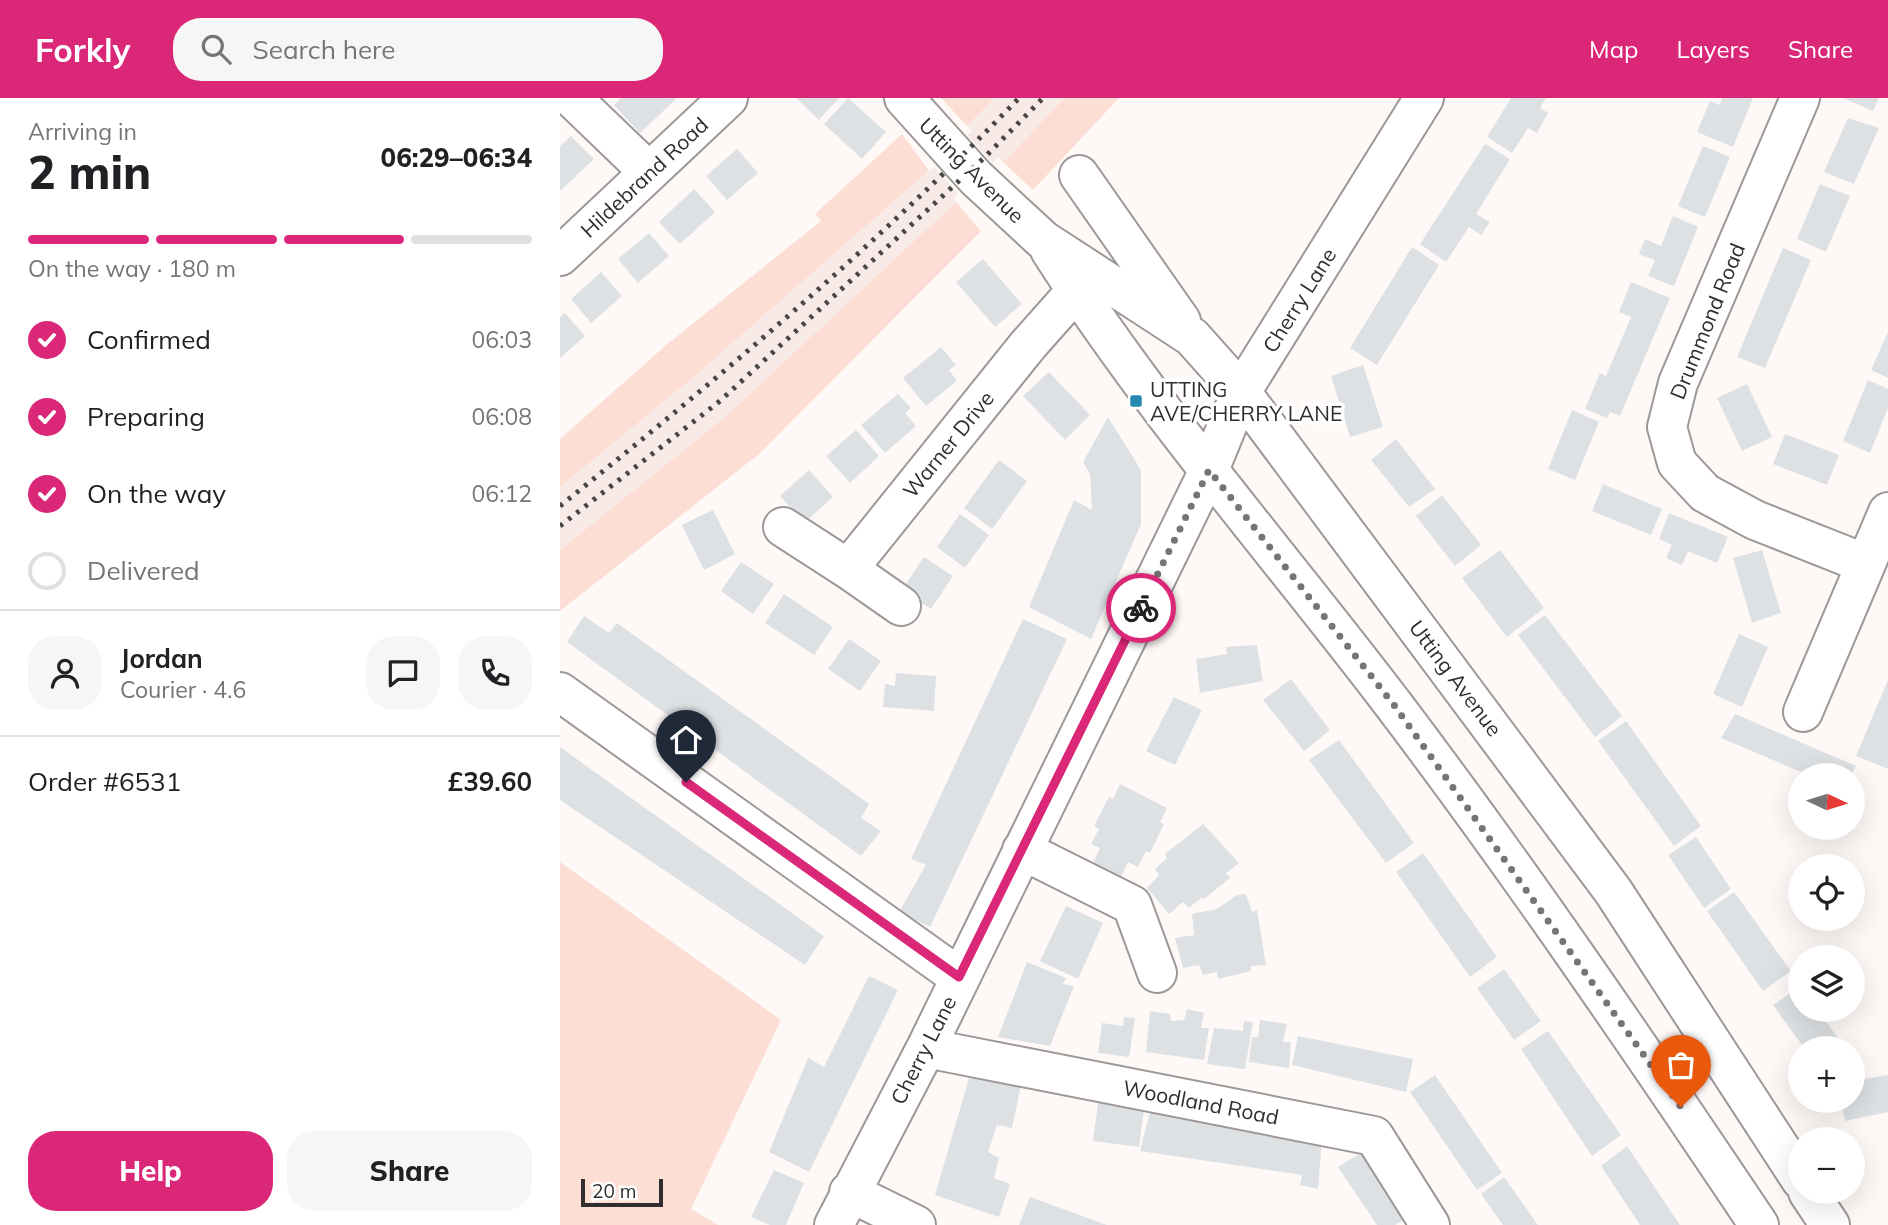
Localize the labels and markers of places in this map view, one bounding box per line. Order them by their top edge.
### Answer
place label: UTTING AVE/CHERRY LANE [1150,376,1342,426]
marker: UTTING AVE/CHERRY LANE [1128,393,1144,409]
pin [656,710,716,782]
pin [1651,1035,1711,1107]

